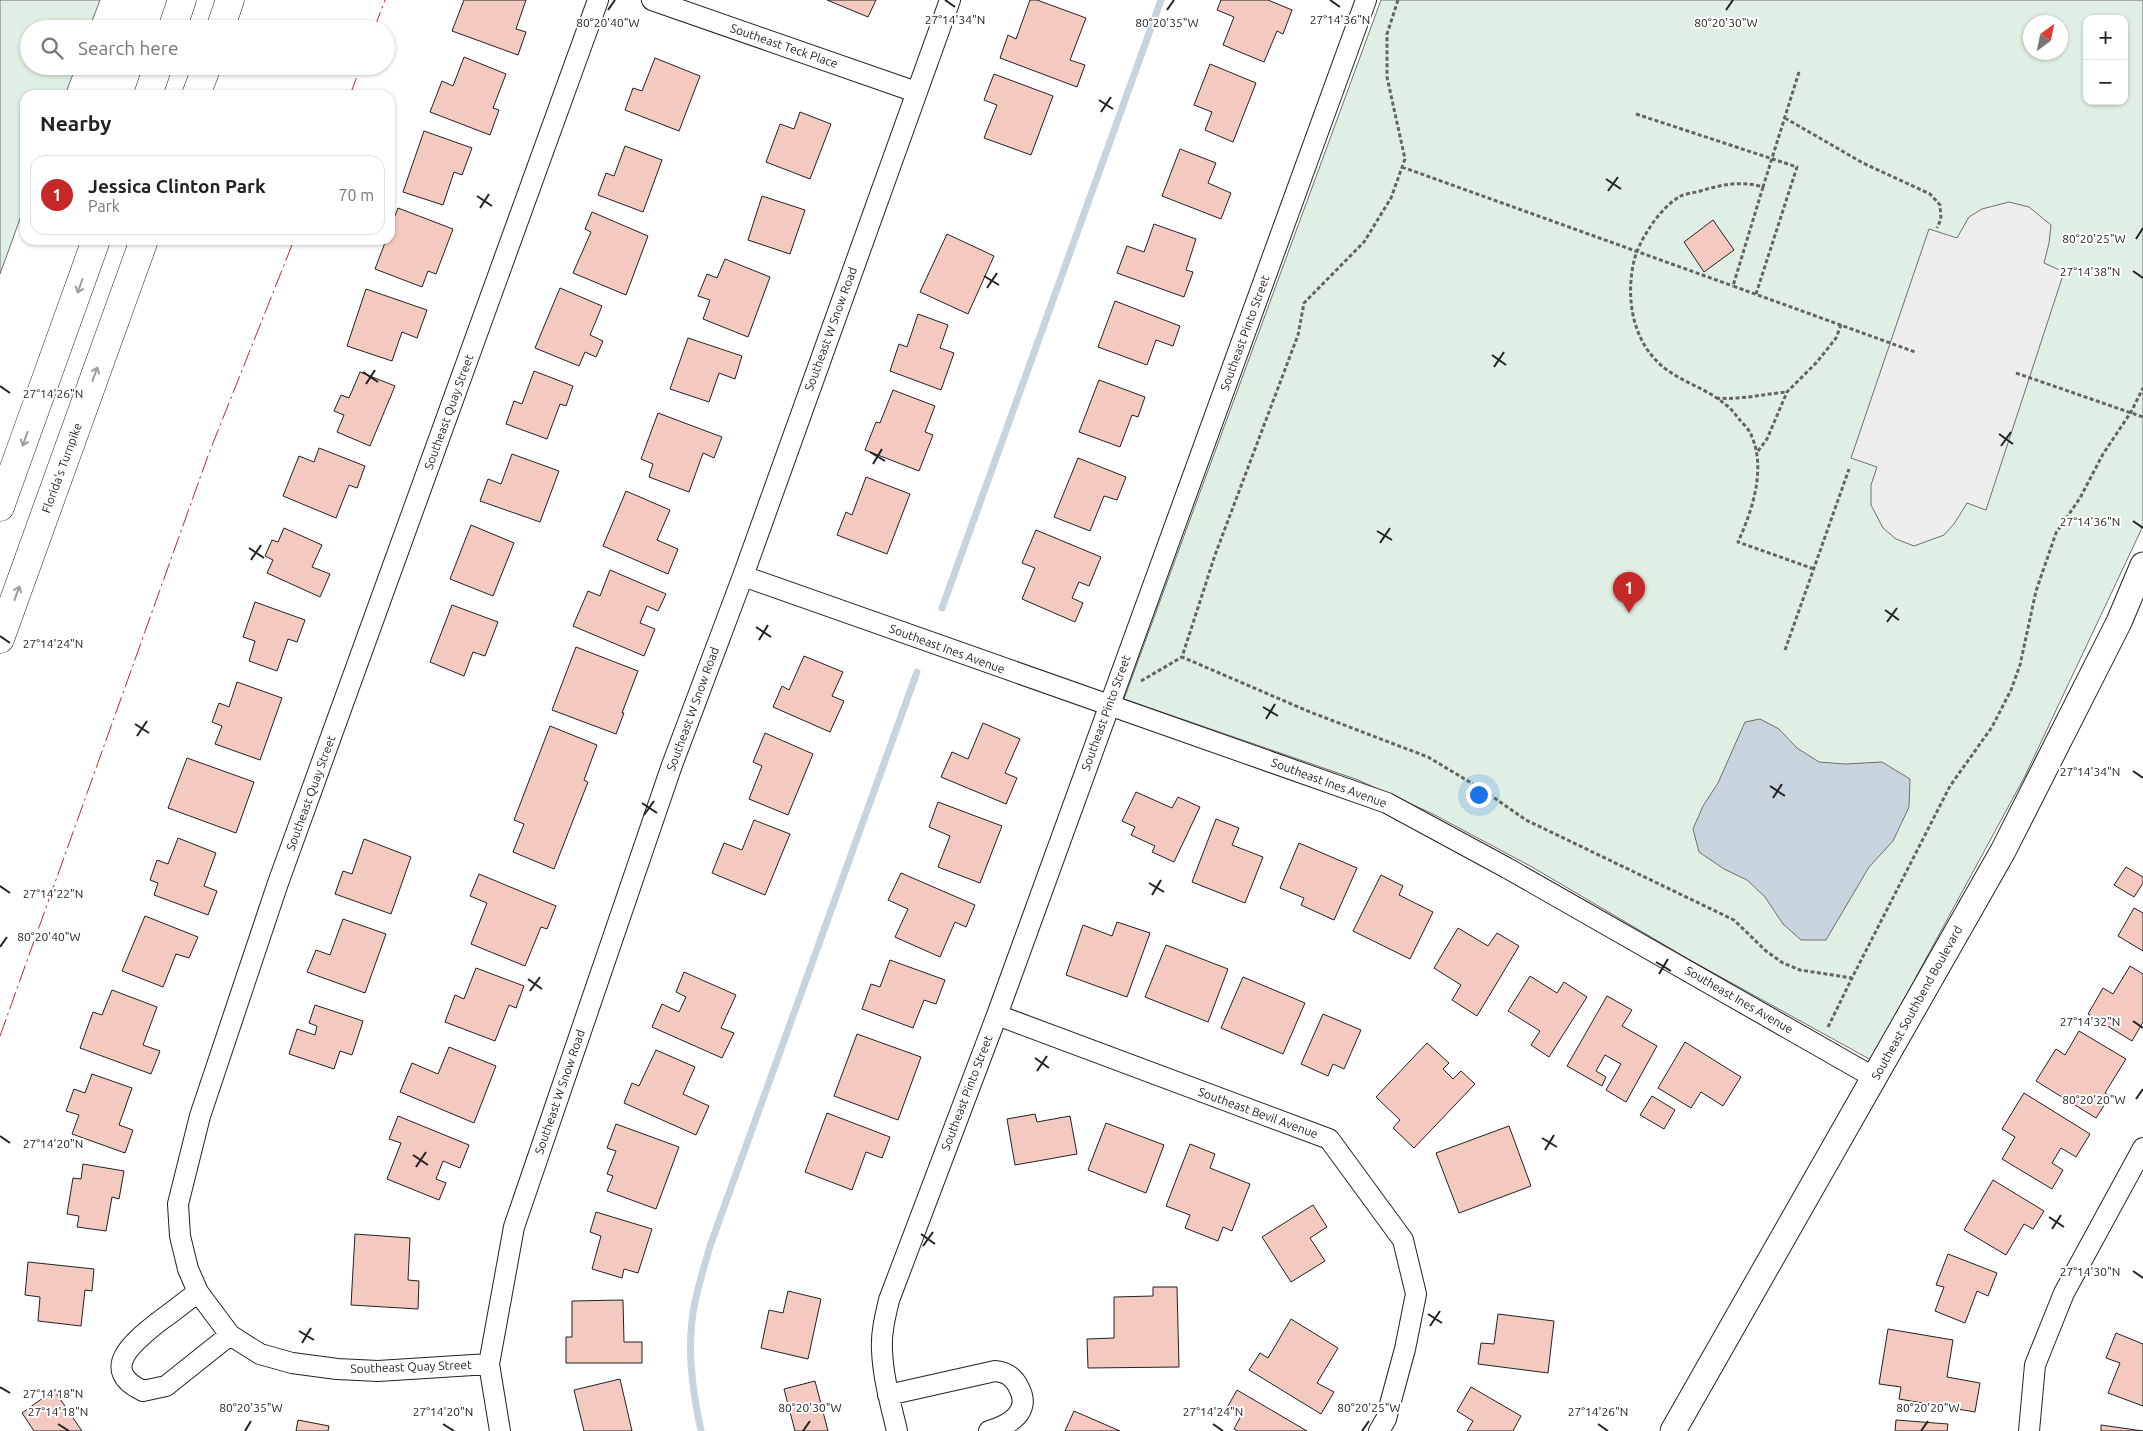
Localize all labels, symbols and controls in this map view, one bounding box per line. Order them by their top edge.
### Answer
text: 27°14'34"N [925,13,985,26]
text: 27°14'36"N [1310,13,1370,26]
north arrow [2023,15,2068,60]
map controls [2083,15,2128,105]
button: + [2083,15,2128,60]
text: 80°20'40"W [576,16,640,29]
text: 80°20'35"W [1135,16,1199,29]
text: 80°20'30"W [1694,16,1758,29]
search box [20,20,395,75]
street label: Southeast Teck Place [729,21,840,70]
icon: search [38,34,66,62]
text: Search here [78,37,178,59]
button: − [2083,60,2128,105]
text: Nearby [40,111,111,135]
text: Jessica Clinton Park [88,175,266,197]
text: 1 [52,186,62,204]
text: 70 m [338,186,374,204]
text: Park [88,197,120,215]
text: 80°20'25"W [2062,232,2126,245]
street label: Southeast W Snow Road [802,265,859,393]
text: 27°14'38"N [2060,265,2120,278]
street label: Southeast Pinto Street [1218,273,1272,392]
one-way arrow [75,278,84,293]
street label: Southeast Quay Street [422,352,476,471]
one-way arrow [91,367,100,383]
text: 27°14'26"N [23,387,83,400]
street label: Florida's Turnpike [39,421,84,515]
one-way arrow [20,431,29,446]
text: 27°14'36"N [2060,515,2120,528]
pin: 1 [1613,572,1645,613]
one-way arrow [13,586,22,601]
street label: Southeast Ines Avenue [888,622,1007,676]
text: 27°14'24"N [23,637,83,650]
street label: Southeast W Snow Road [664,645,721,773]
street label: Southeast Pinto Street [1079,653,1133,772]
street label: Southeast Quay Street [284,733,338,852]
street label: Southeast Ines Avenue [1270,756,1389,810]
text: 27°14'34"N [2060,765,2120,778]
your location [1466,782,1492,808]
text: 27°14'22"N [23,887,83,900]
street label: Southeast Southbend Boulevard [1869,924,1964,1082]
text: 80°20'40"W [17,930,81,943]
street label: Southeast Ines Avenue [1683,963,1795,1036]
text: 27°14'32"N [2060,1015,2120,1028]
street label: Southeast W Snow Road [532,1028,587,1156]
street label: Southeast Pinto Street [939,1033,995,1152]
street label: Southeast Bevil Avenue [1196,1085,1320,1140]
text: 80°20'20"W [2062,1093,2126,1106]
text: 27°14'20"N [23,1137,83,1150]
text: 27°14'30"N [2060,1265,2120,1278]
street label: Southeast Quay Street [350,1358,472,1375]
text: 27°14'18"N [23,1387,83,1400]
text: 80°20'35"W [219,1401,283,1414]
text: 80°20'30"W [778,1401,842,1414]
text: 80°20'25"W [1337,1401,1401,1414]
text: 80°20'20"W [1896,1401,1960,1414]
text: 27°14'18"N [28,1405,88,1418]
text: 27°14'20"N [413,1405,473,1418]
text: 27°14'24"N [1183,1405,1243,1418]
text: 27°14'26"N [1568,1405,1628,1418]

